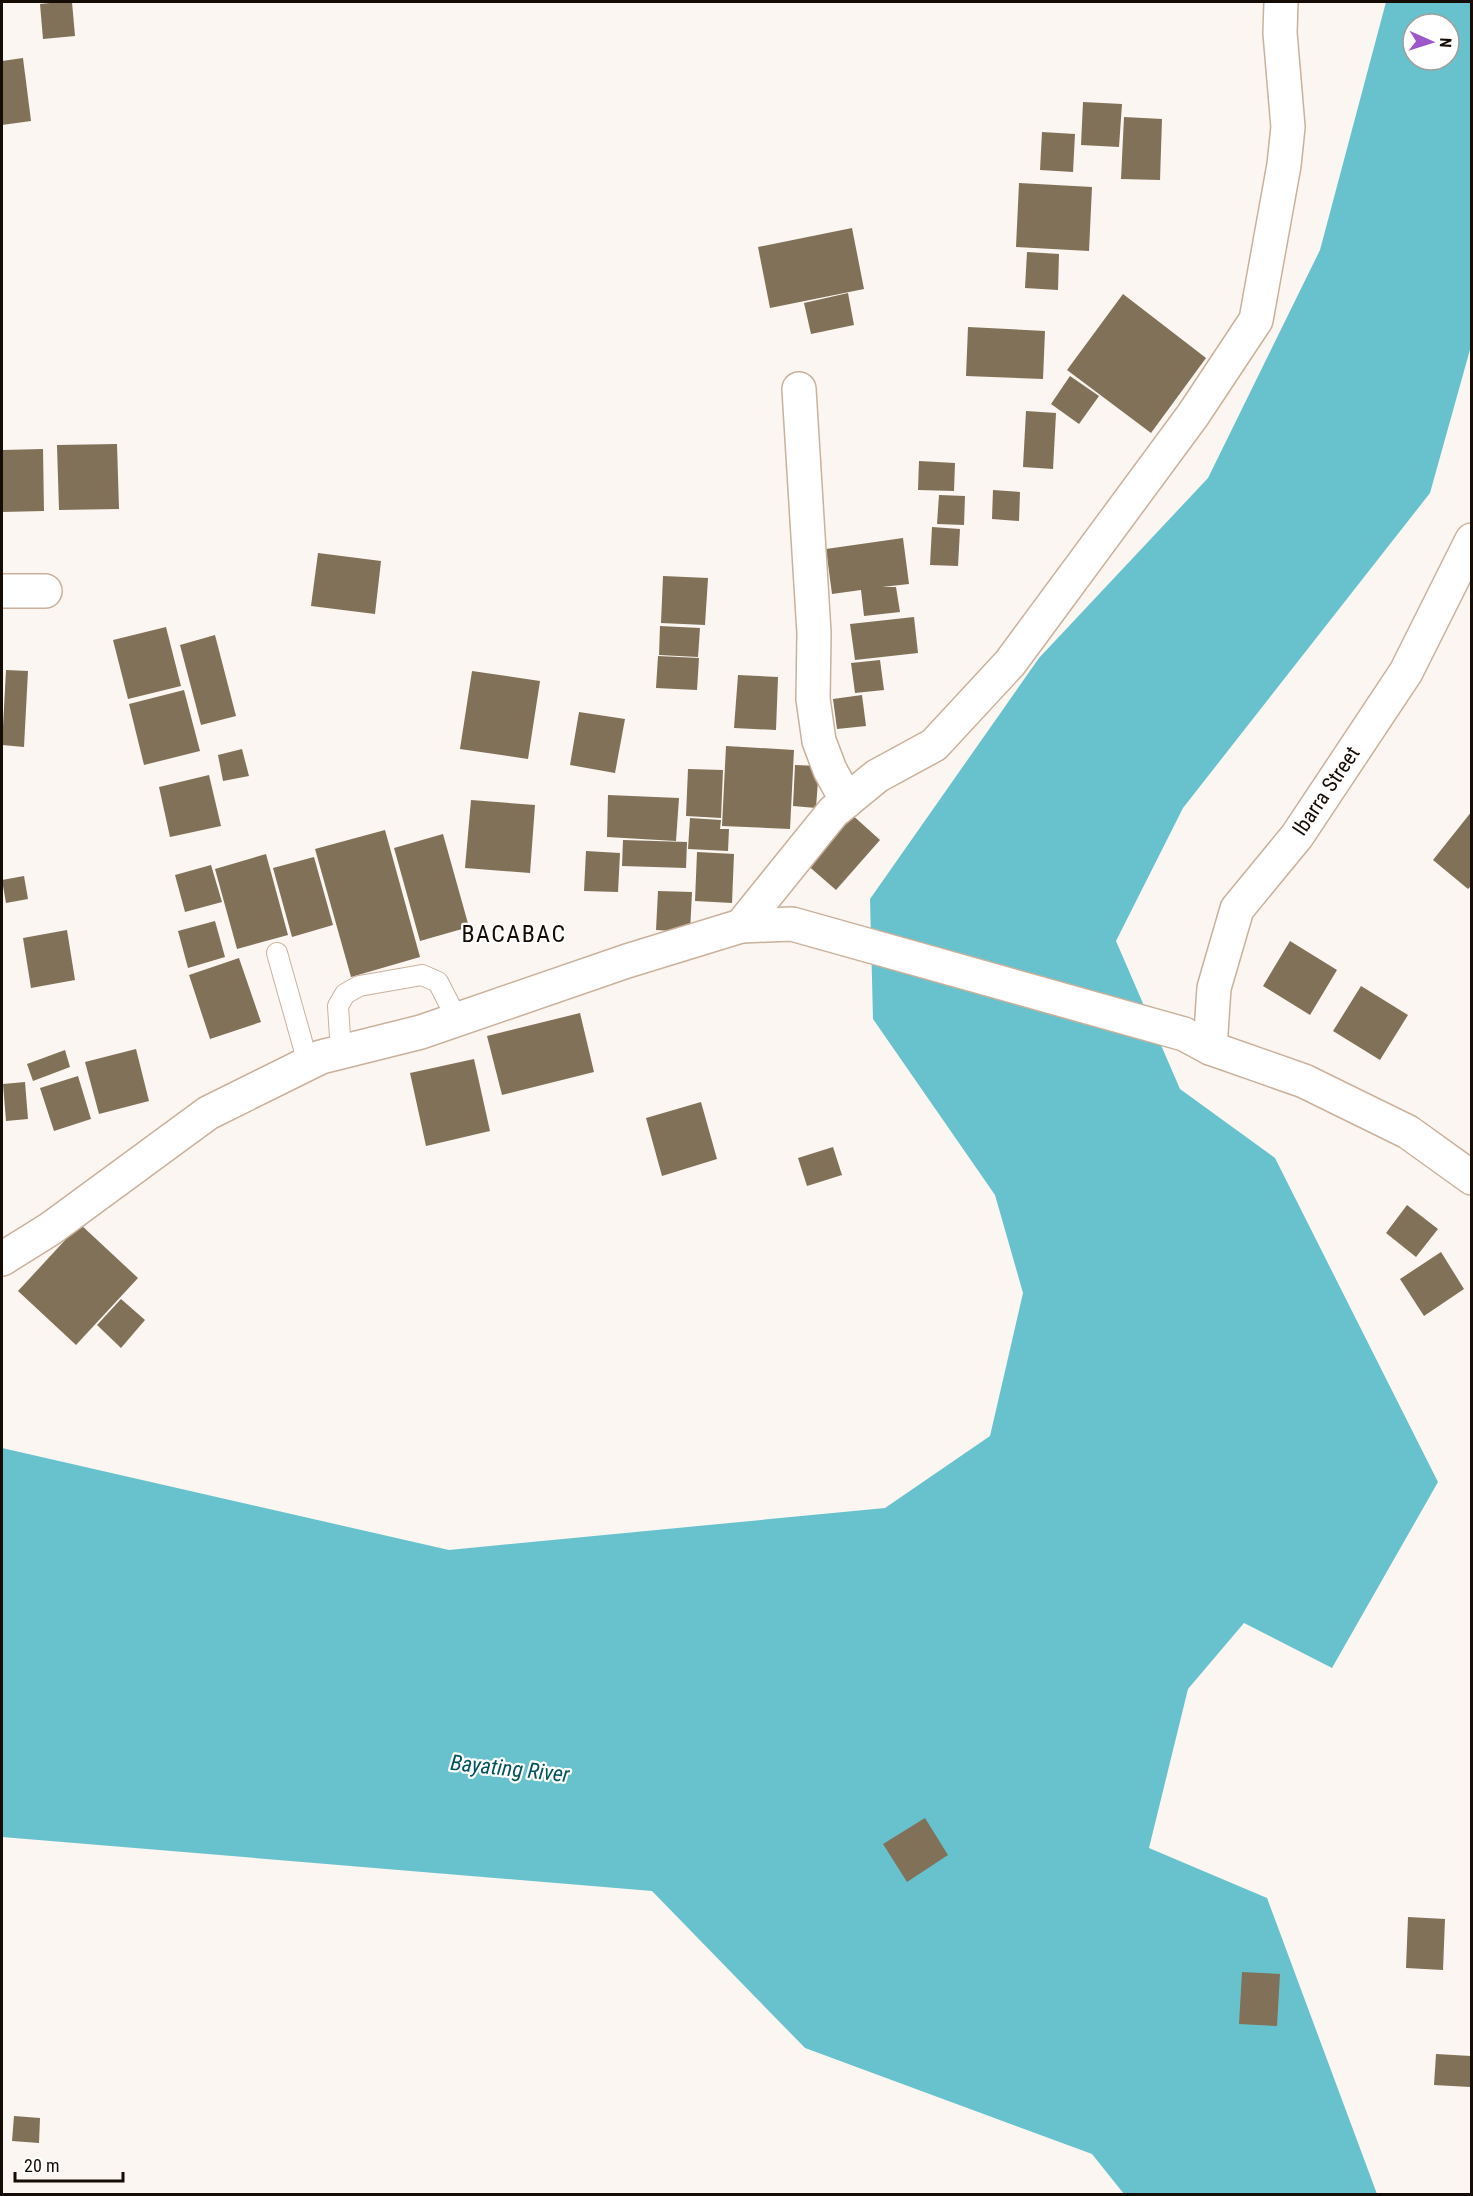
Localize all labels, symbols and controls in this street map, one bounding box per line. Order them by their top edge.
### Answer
north arrow [1401,12,1461,72]
text: N [1436,37,1455,48]
street label: Ibarra Street [1287,742,1365,840]
district label: BACABAC [461,920,567,948]
water label: Bayating River [449,1750,571,1787]
scale bar [15,2145,123,2183]
text: 20 m [24,2155,59,2176]

